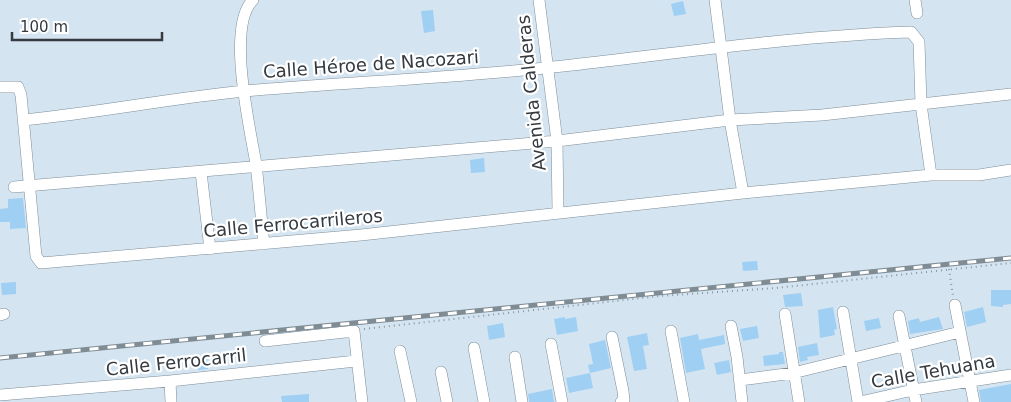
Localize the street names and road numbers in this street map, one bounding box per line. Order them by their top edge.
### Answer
street label: Avenida Calderas [512,14,550,172]
street label: Calle Héroe de Nacozari [262,46,480,82]
street label: Calle Ferrocarrileros [203,205,383,241]
street label: Calle Ferrocarril [105,344,247,380]
street label: Calle Tehuana [869,350,997,392]

